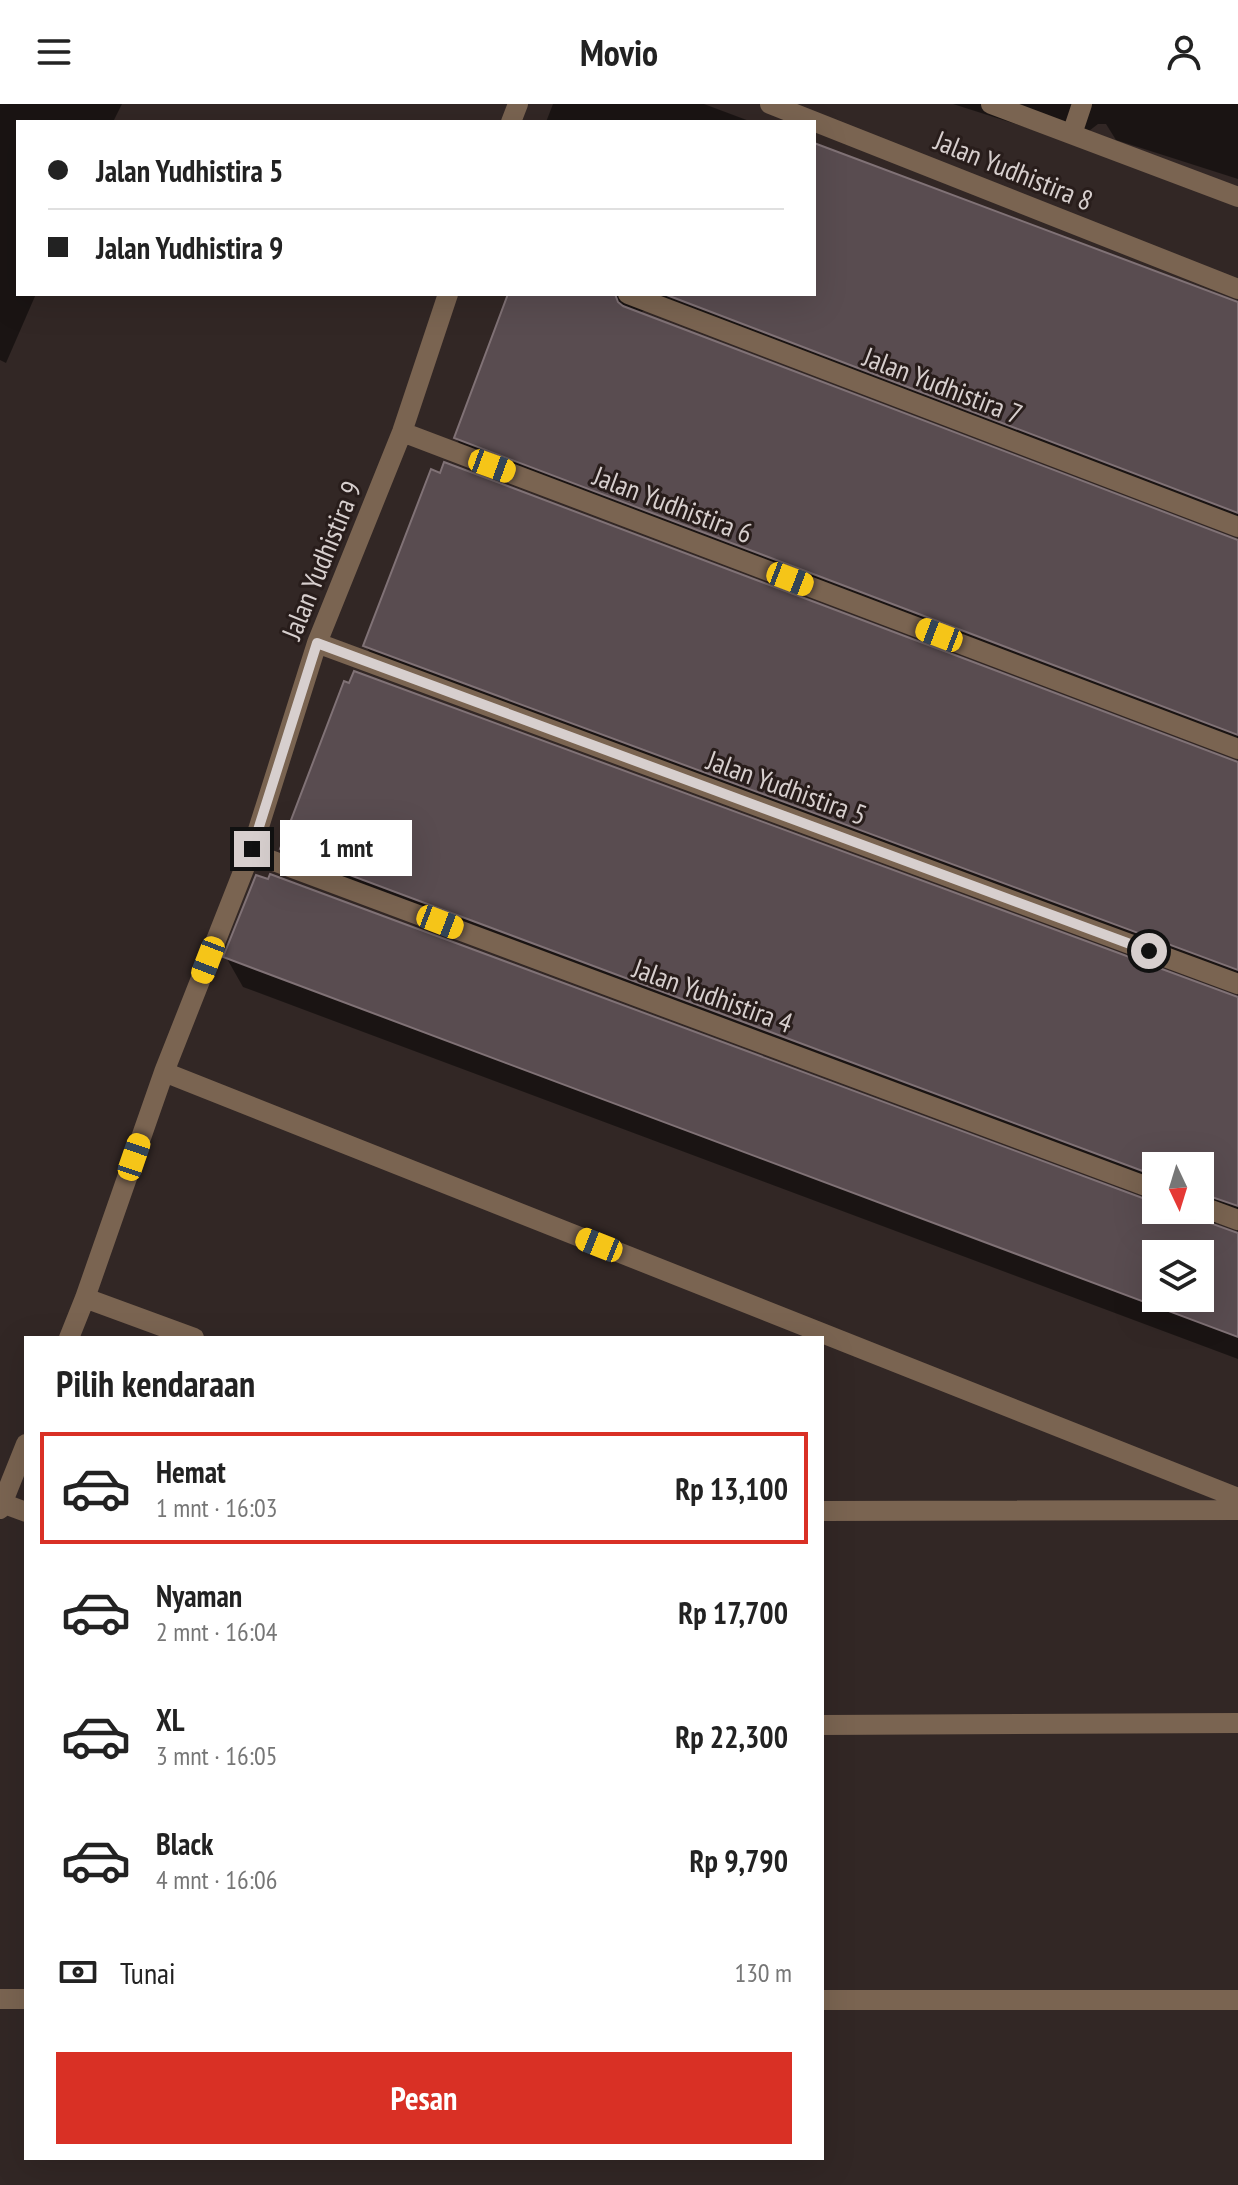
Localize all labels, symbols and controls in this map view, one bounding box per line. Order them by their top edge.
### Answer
text: Movio [580,29,658,76]
icon: menu [32,30,76,74]
icon: person [1162,30,1206,74]
street label: Jalan Yudhistira 8 [928,121,1099,219]
text: Jalan Yudhistira 5 [96,151,283,190]
text: Jalan Yudhistira 9 [96,228,283,267]
street label: Jalan Yudhistira 7 [857,337,1028,432]
car [465,447,519,485]
street label: Jalan Yudhistira 6 [587,456,758,551]
street label: Jalan Yudhistira 9 [272,475,370,646]
car [763,559,817,599]
car [912,615,966,655]
street label: Jalan Yudhistira 5 [701,741,872,833]
callout: 1 mnt [280,821,412,877]
route end [234,831,270,867]
text: 1 mnt [319,831,373,864]
car [413,902,467,942]
car [188,933,228,987]
route start [1131,933,1167,969]
street label: Jalan Yudhistira 4 [627,949,798,1041]
car [115,1130,153,1184]
north arrow [1142,1152,1214,1224]
map controls [1142,1152,1214,1312]
car [572,1225,626,1265]
button: layers [1142,1240,1214,1312]
text: Pilih kendaraan [56,1360,255,1407]
icon: car [60,1452,132,1524]
text: Hemat [156,1452,226,1491]
text: Rp 13,100 [675,1469,788,1508]
text: 1 mnt · 16:03 [156,1491,277,1524]
icon: car [60,1576,132,1648]
text: Nyaman [156,1576,242,1615]
text: Rp 17,700 [678,1593,788,1632]
text: 2 mnt · 16:04 [156,1615,277,1648]
icon: car [60,1700,132,1772]
text: XL [156,1700,185,1739]
text: Rp 22,300 [675,1717,788,1756]
text: 3 mnt · 16:05 [156,1739,277,1772]
icon: car [60,1824,132,1896]
text: Black [156,1824,213,1863]
text: Rp 9,790 [690,1841,788,1880]
text: 4 mnt · 16:06 [156,1863,277,1896]
icon: cash [56,1950,100,1994]
text: Tunai [120,1953,176,1992]
text: 130 m [734,1956,792,1989]
button: Pesan [56,2052,792,2144]

